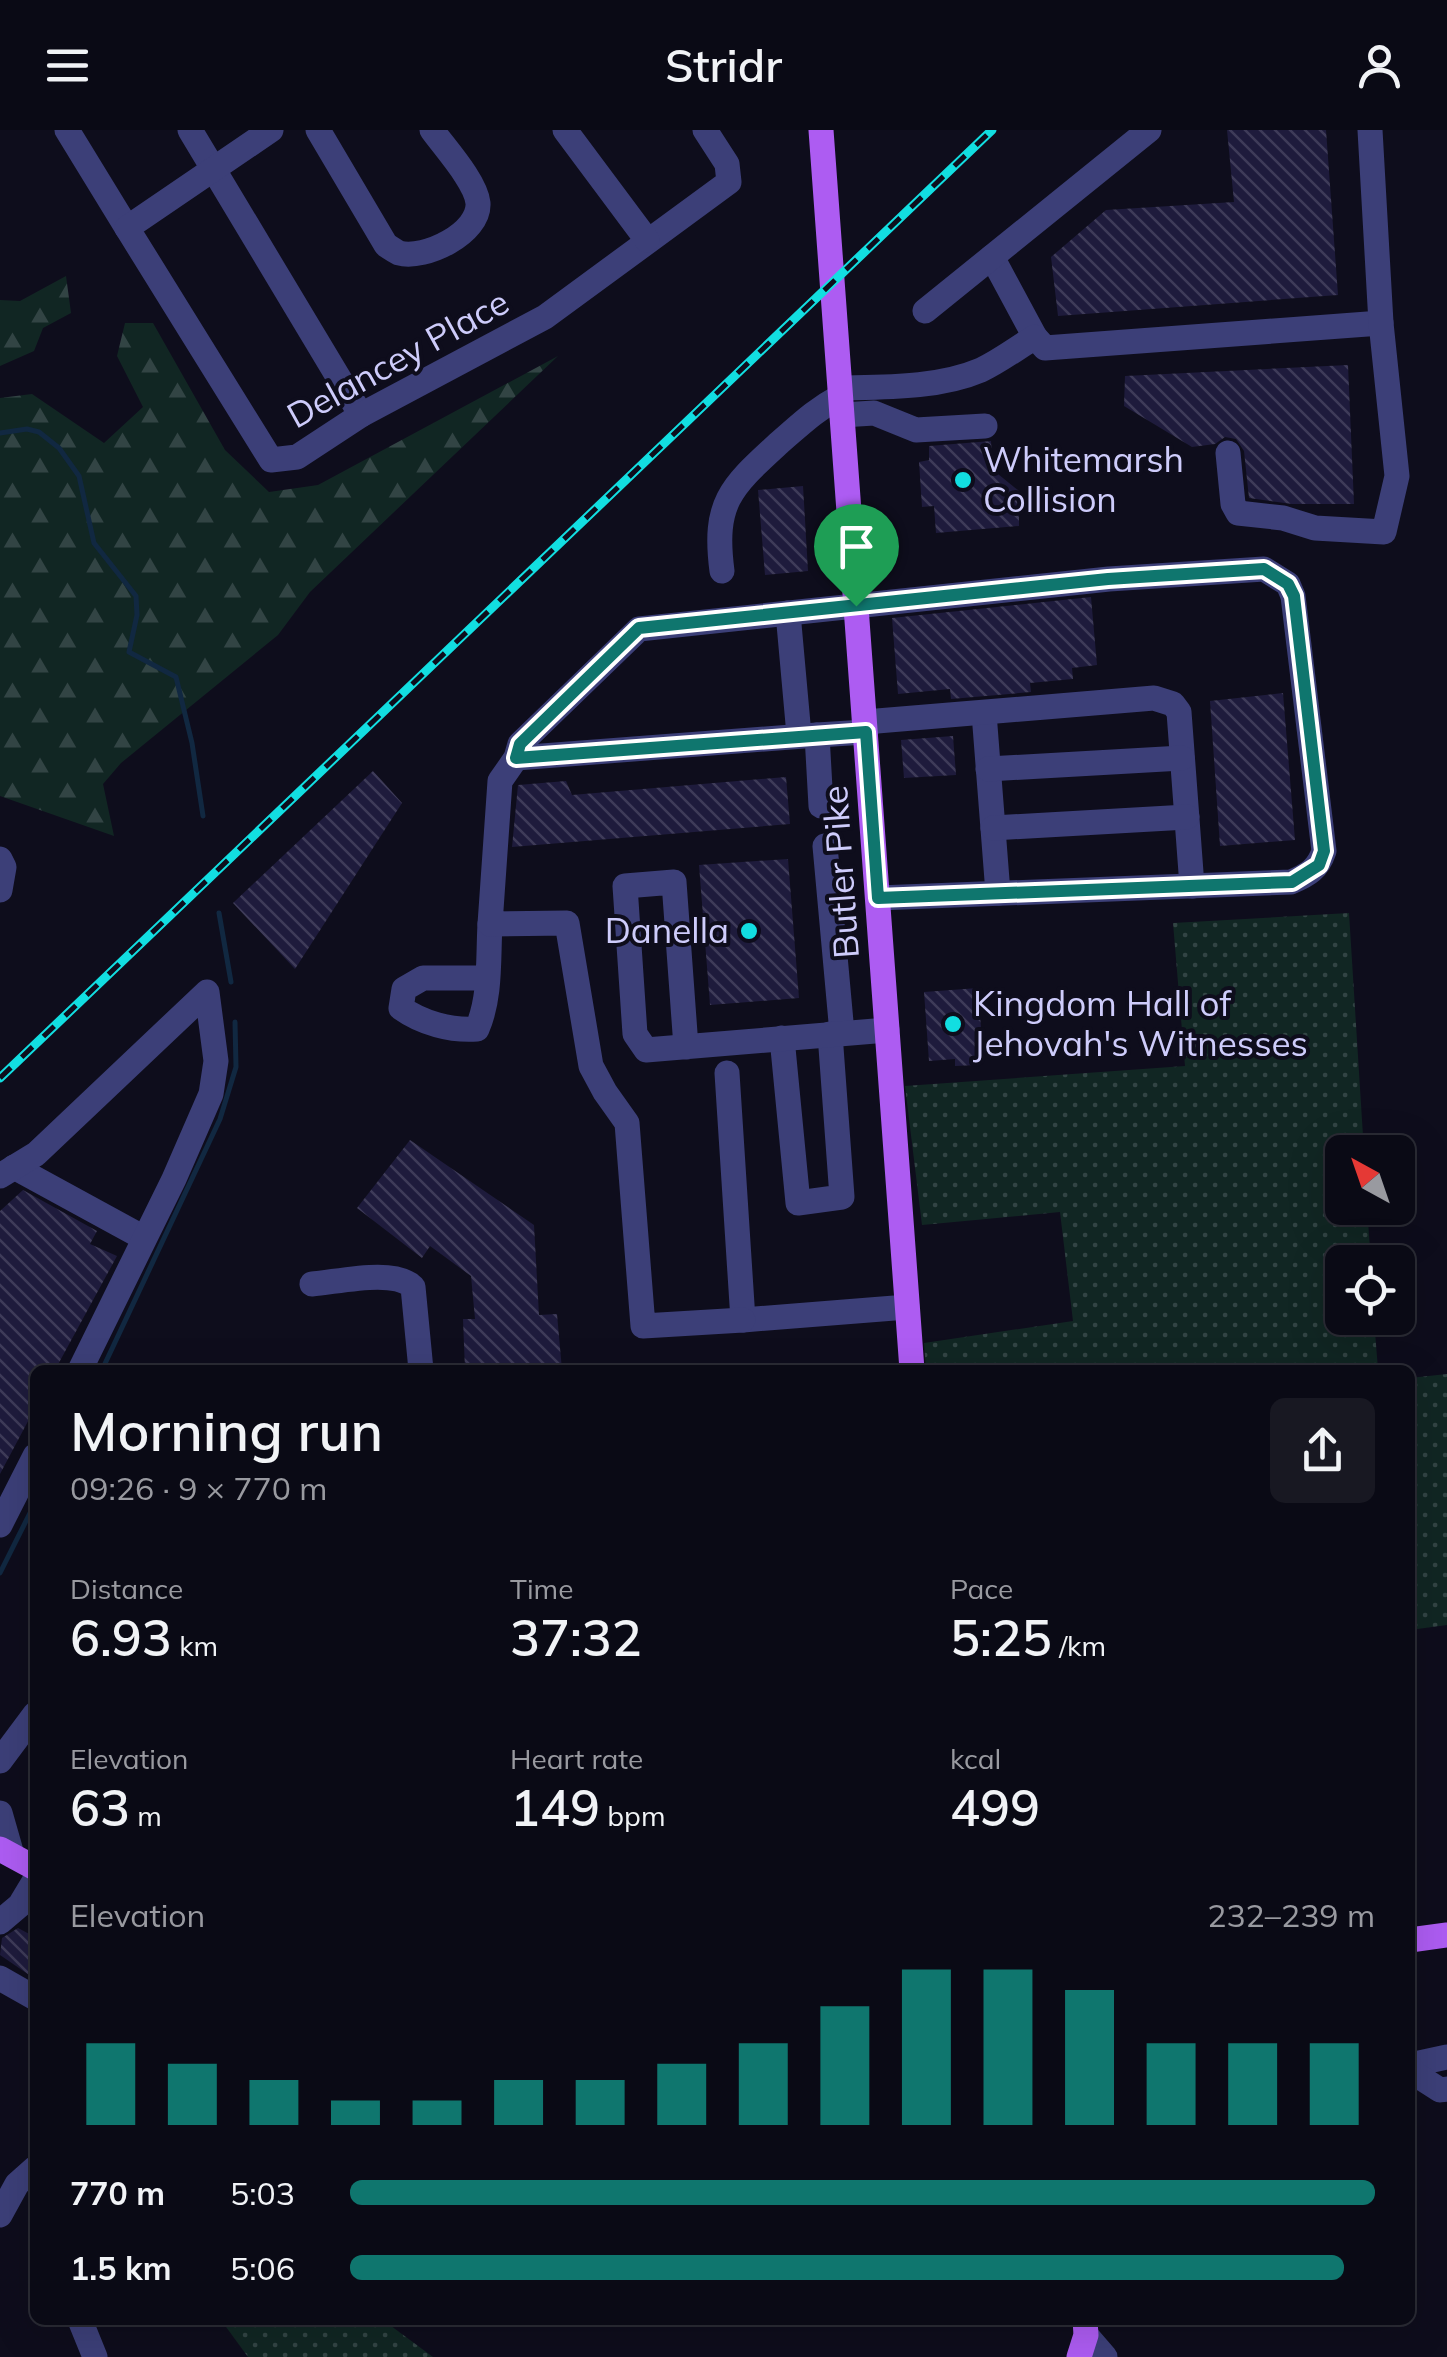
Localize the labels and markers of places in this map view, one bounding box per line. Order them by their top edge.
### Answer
place label: Whitemarsh Collision [983,437,1184,521]
marker: Whitemarsh Collision [952,469,974,491]
pin [814,504,899,607]
place label: Danella [605,908,729,952]
marker: Danella [738,920,760,942]
place label: Kingdom Hall of Jehovah's Witnesses [973,981,1308,1065]
marker: Kingdom Hall of Jehovah's Witnesses [942,1013,964,1035]

